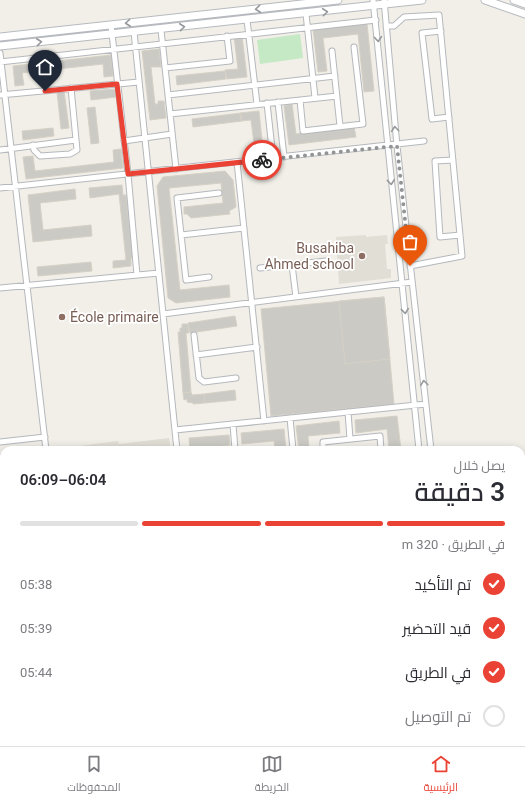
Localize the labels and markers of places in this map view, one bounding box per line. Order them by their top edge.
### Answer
pin [28,50,62,91]
pin [393,225,427,266]
place label: Busahiba Ahmed school [264,240,354,272]
marker: Busahiba Ahmed school [357,251,367,261]
place label: École primaire [70,308,159,325]
marker: École primaire [57,312,67,322]

